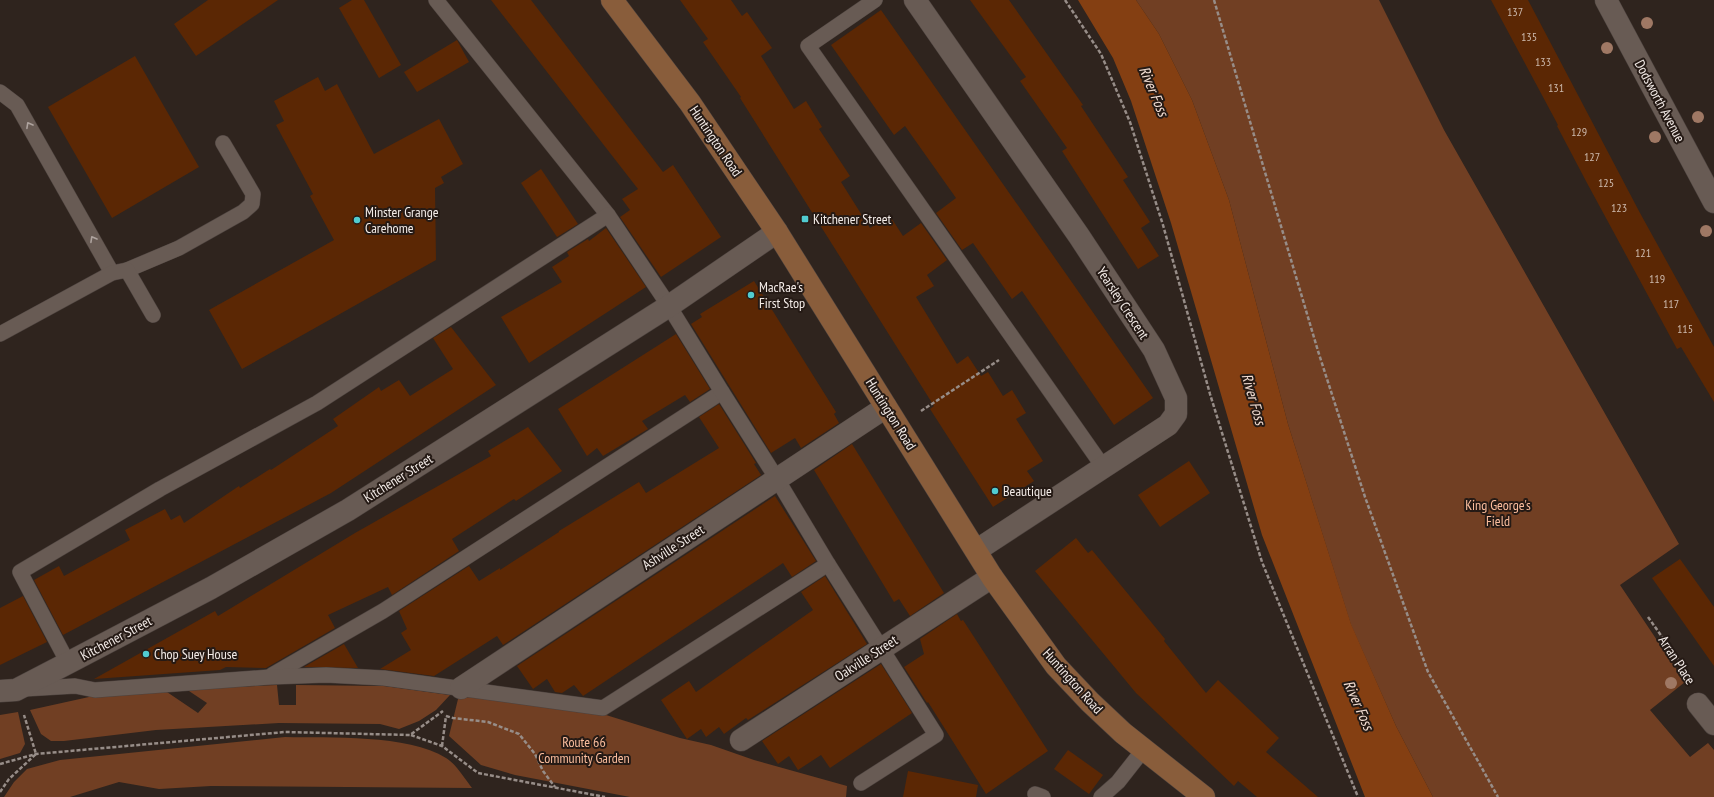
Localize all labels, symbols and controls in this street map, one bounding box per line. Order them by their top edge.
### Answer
house number: 137 [1507,4,1523,19]
house number: 135 [1521,29,1537,44]
house number: 133 [1535,54,1551,69]
street label: Dodsworth Avenue [1631,57,1689,145]
water label: River Foss [1135,63,1174,121]
house number: 131 [1548,80,1564,95]
street label: Huntington Road [686,102,746,180]
one-way arrow [26,122,34,130]
house number: 129 [1571,124,1587,139]
house number: 127 [1584,149,1600,164]
house number: 125 [1598,175,1614,190]
house number: 123 [1611,200,1627,215]
place label: Minster Grange Carehome [365,203,439,237]
place label: Kitchener Street [813,210,891,228]
marker: Kitchener Street [800,214,810,224]
marker: Minster Grange Carehome [352,215,362,225]
one-way arrow [90,236,97,243]
house number: 121 [1635,245,1651,260]
street label: Yearsley Crescent [1093,263,1153,343]
house number: 119 [1649,271,1665,286]
place label: MacRae's First Stop [759,278,805,312]
marker: MacRae's First Stop [746,290,756,300]
house number: 117 [1663,296,1679,311]
house number: 115 [1677,321,1693,336]
water label: River Foss [1238,371,1271,429]
street label: Huntington Road [862,375,920,453]
street label: Kitchener Street [360,450,436,506]
place label: Beautique [1003,482,1052,500]
marker: Beautique [990,486,1000,496]
park label: King George's Field [1465,496,1531,530]
street label: Ashville Street [639,520,707,574]
street label: Kitchener Street [77,612,155,664]
street label: Oakville Street [831,631,901,685]
street label: Arran Place [1655,632,1700,688]
place label: Chop Suey House [154,645,237,663]
street label: Huntington Road [1039,645,1107,717]
marker: Chop Suey House [141,649,151,659]
water label: River Foss [1340,677,1379,735]
park label: Route 66 Community Garden [538,733,630,767]

